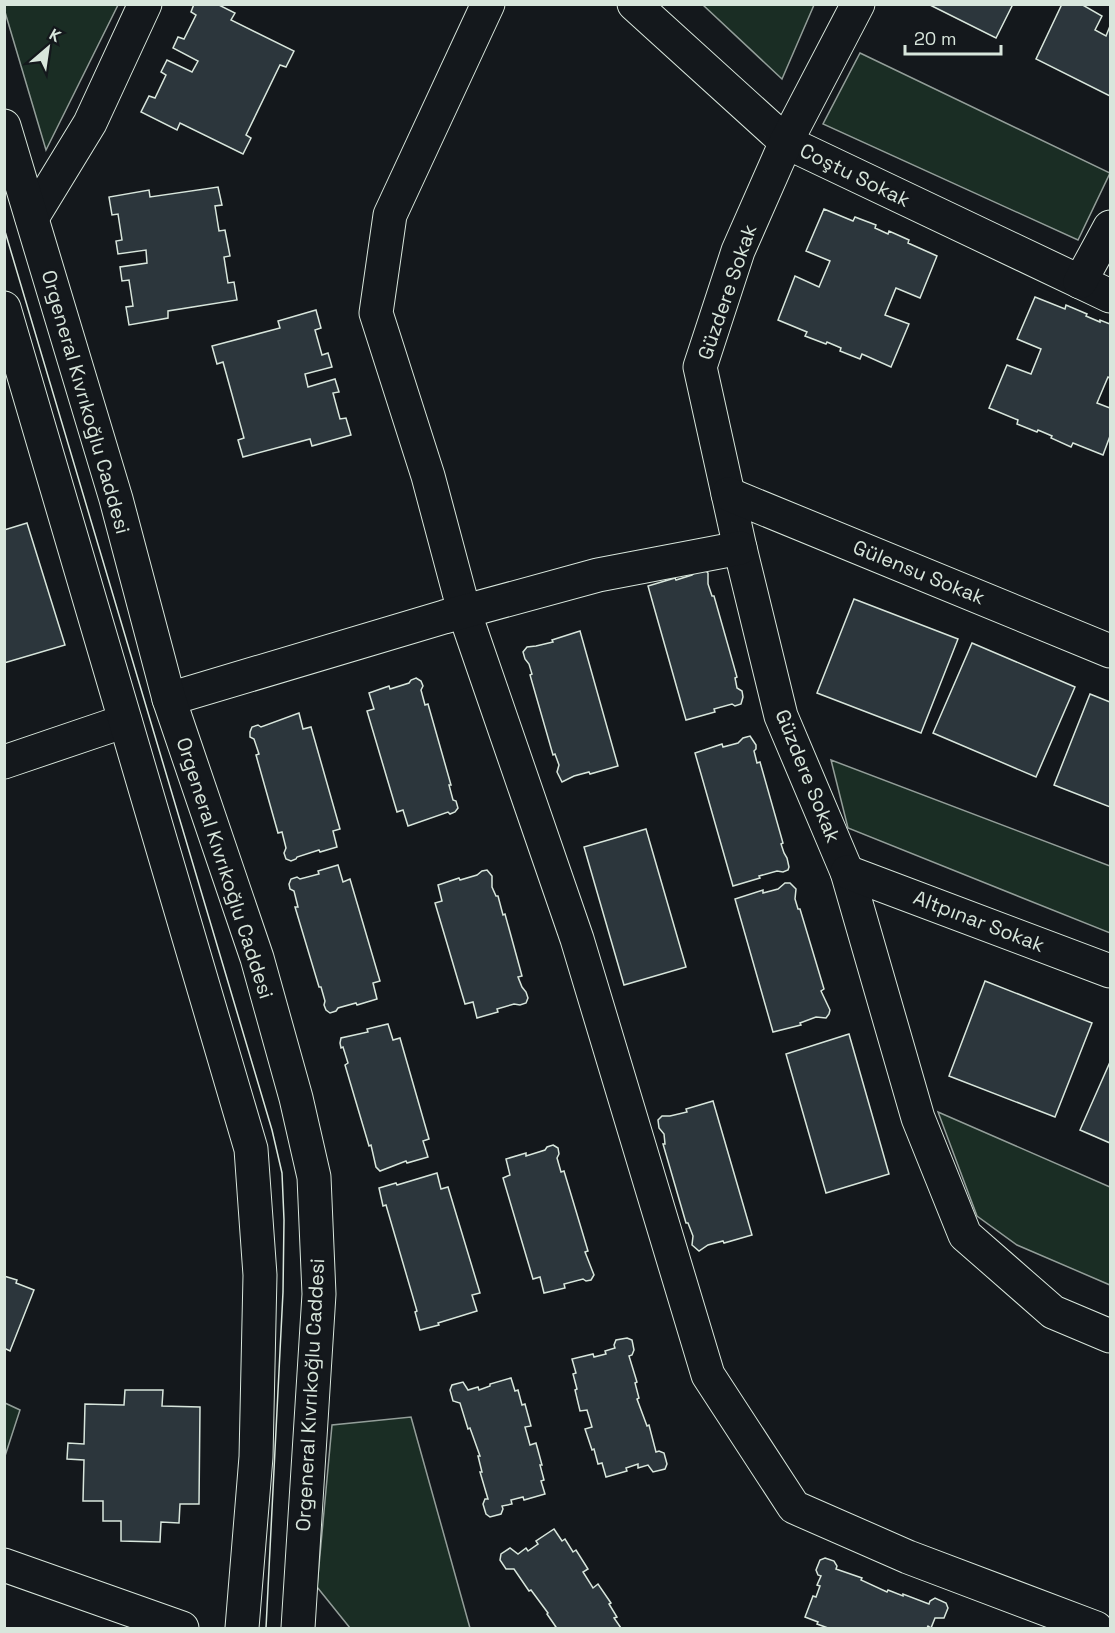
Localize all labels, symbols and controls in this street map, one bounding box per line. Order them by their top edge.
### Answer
north arrow [18,18,78,78]
scale bar [905,18,1001,56]
text: K [46,24,65,47]
text: 20 m [914,27,957,50]
street label: Coştu Sokak [796,137,915,213]
street label: Güzdere Sokak [692,221,762,363]
street label: Orgeneral Kıvrıkoğlu Caddesi [36,267,136,537]
street label: Gülensu Sokak [849,534,989,610]
street label: Güzdere Sokak [769,705,847,847]
street label: Orgeneral Kıvrıkoğlu Caddesi [170,734,280,1002]
street label: Altpınar Sokak [910,884,1048,958]
street label: Orgeneral Kıvrıkoğlu Caddesi [290,1258,330,1532]

